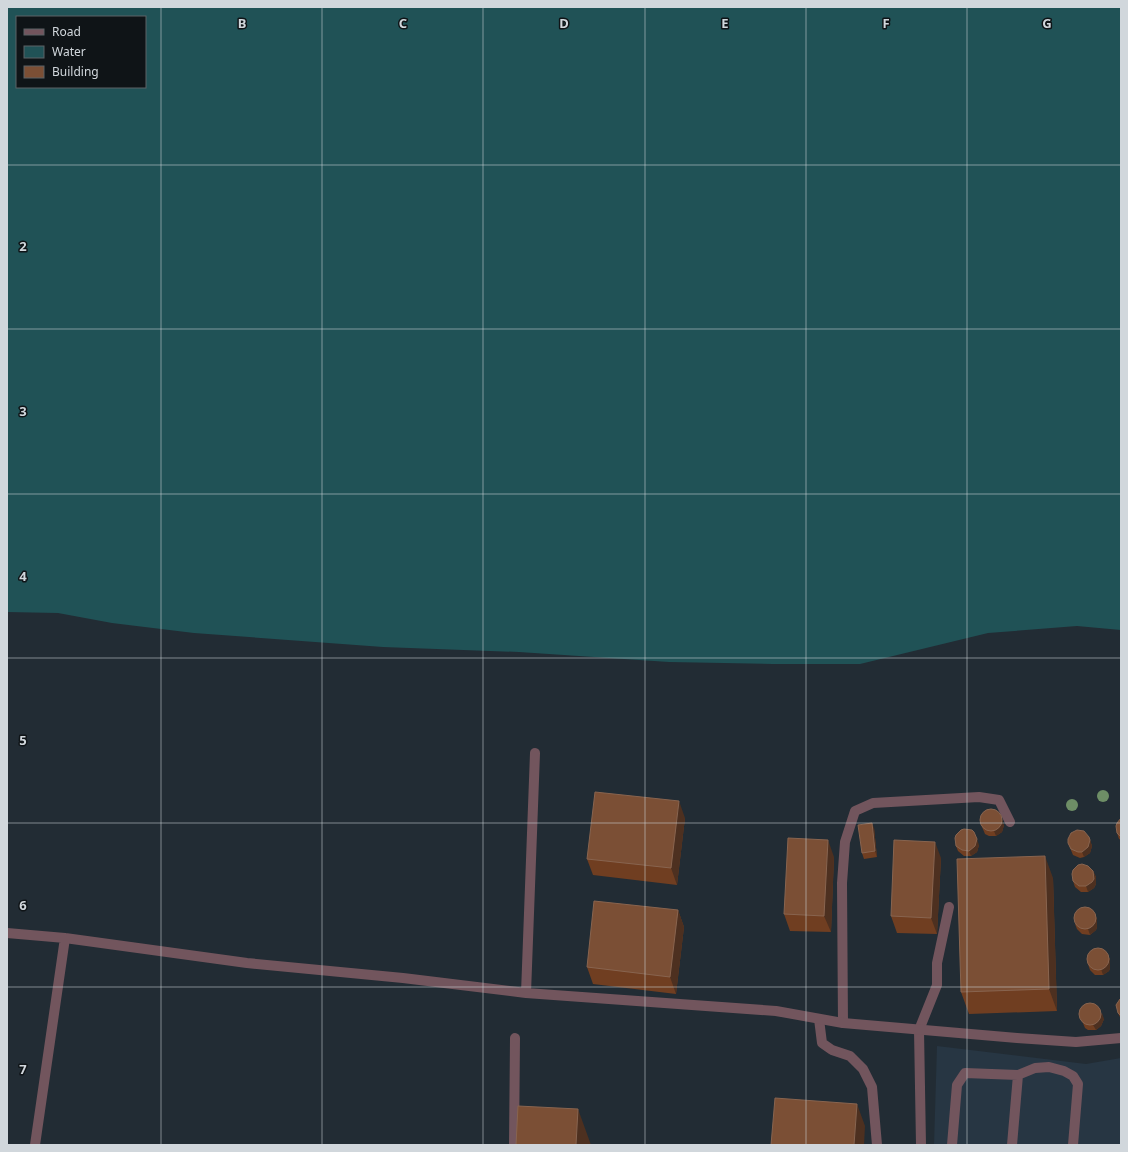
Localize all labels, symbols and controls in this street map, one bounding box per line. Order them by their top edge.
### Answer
text: B [238,14,246,32]
text: C [399,14,407,32]
text: D [559,14,569,32]
text: E [721,14,729,32]
text: F [882,14,890,32]
text: G [1042,14,1052,32]
legend [16,16,146,88]
text: Road [52,23,81,40]
text: Water [52,43,86,60]
text: Building [52,63,99,80]
text: 2 [19,237,27,255]
text: 3 [19,402,27,420]
text: 4 [19,567,27,585]
text: 5 [19,731,27,749]
text: 6 [19,896,27,914]
text: 7 [19,1060,27,1078]

